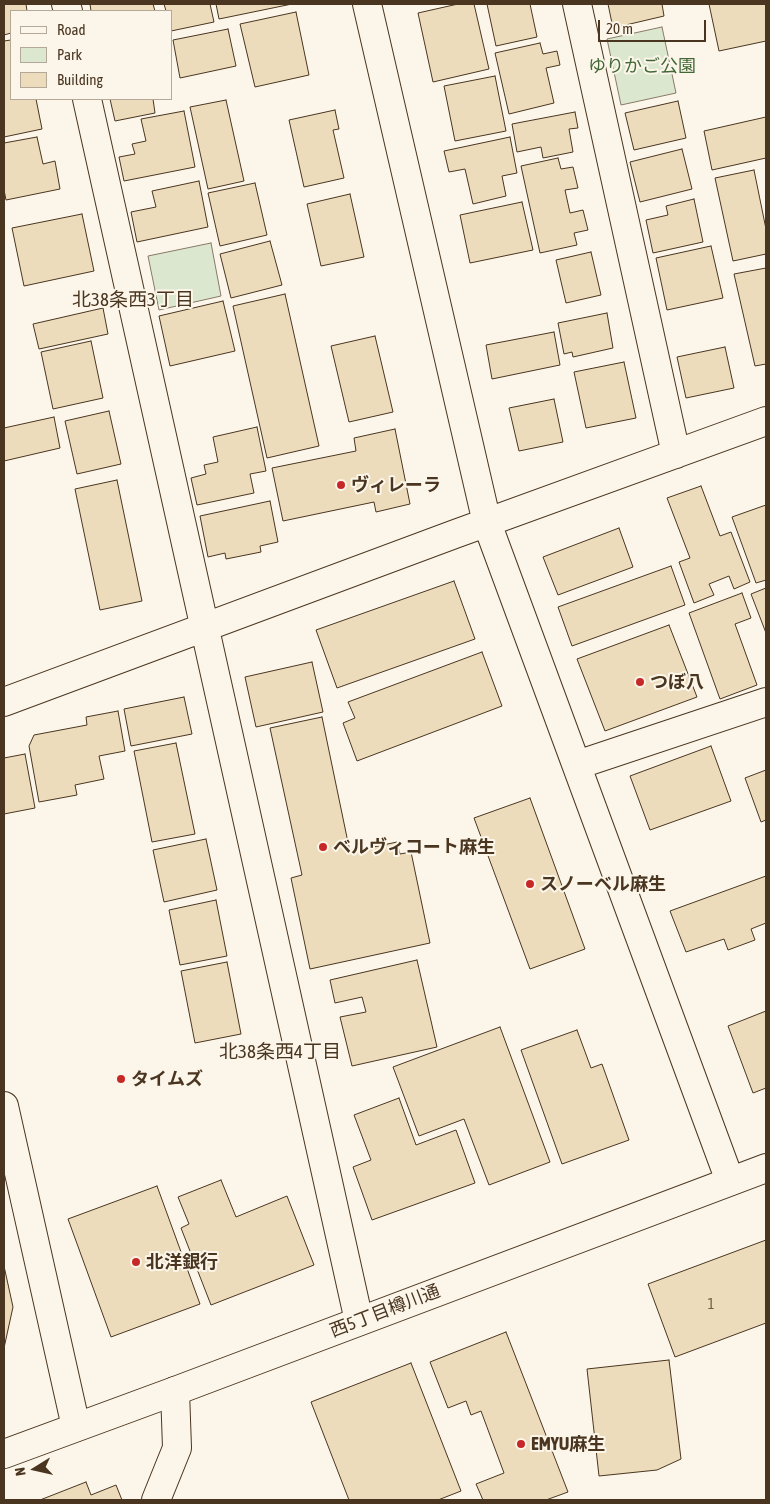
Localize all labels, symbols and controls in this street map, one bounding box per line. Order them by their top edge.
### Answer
legend [10,10,172,100]
scale bar [600,10,708,42]
text: 20 m [606,20,633,37]
text: Road [57,21,86,38]
text: Park [57,46,82,63]
park label: ゆりかご公園 [588,55,696,77]
text: Building [57,71,103,88]
district label: 北38条西3丁目 [72,289,194,311]
place label: ヴィレーラ [351,474,441,496]
marker: ヴィレーラ [335,479,347,491]
place label: つぼ八 [650,671,704,693]
marker: つぼ八 [634,676,646,688]
place label: ベルヴィコート麻生 [333,836,495,858]
marker: ベルヴィコート麻生 [317,841,329,853]
place label: スノーベル麻生 [540,873,666,895]
marker: スノーベル麻生 [524,878,536,890]
district label: 北38条西4丁目 [219,1041,341,1063]
place label: タイムズ [131,1068,203,1090]
marker: タイムズ [115,1073,127,1085]
place label: 北洋銀行 [146,1251,218,1273]
marker: 北洋銀行 [130,1256,142,1268]
street label: 西5丁目樽川通 [327,1280,443,1342]
house number: 1 [707,1295,715,1313]
place label: EMYU麻生 [531,1433,605,1455]
marker: EMYU麻生 [515,1438,527,1450]
north arrow [10,1444,60,1494]
text: N [12,1466,29,1477]

